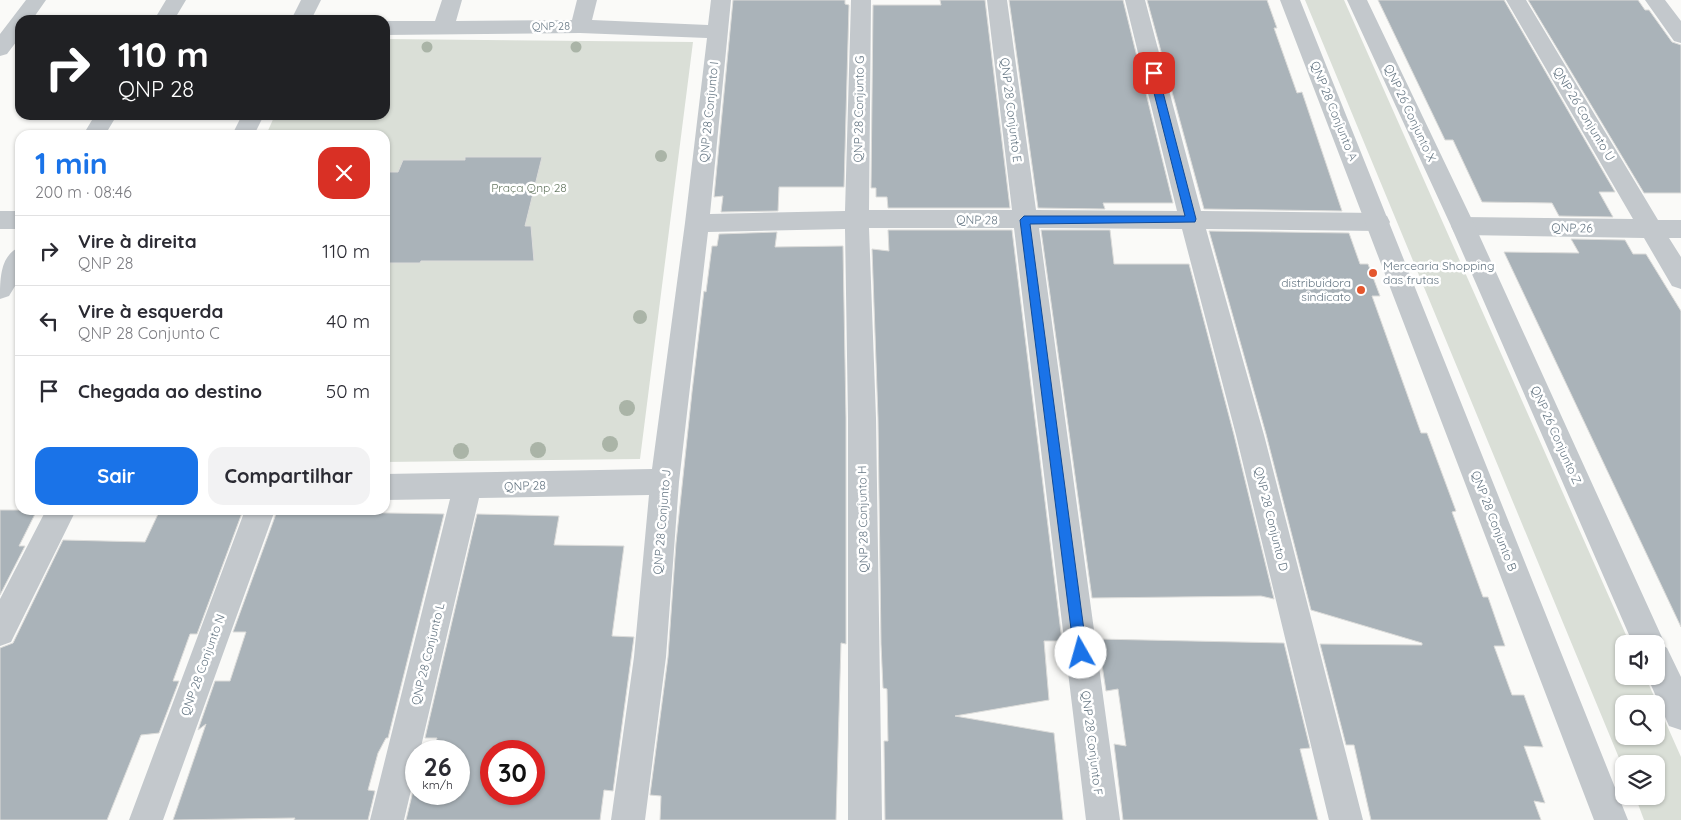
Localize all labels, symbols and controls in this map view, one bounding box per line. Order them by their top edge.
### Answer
street label: QNP 28 [532,19,570,33]
text: 110 m [118,32,209,76]
icon: right [35,35,100,100]
pin [1133,52,1175,94]
street label: QNP 28 Conjunto G [850,55,867,162]
street label: QNP 28 Conjunto E [998,57,1025,163]
icon: arrive [1140,59,1168,87]
street label: QNP 28 Conjunto A [1308,59,1361,163]
street label: QNP 28 Conjunto I [696,61,721,163]
street label: QNP 26 Conjunto X [1381,62,1440,164]
street label: QNP 26 Conjunto U [1550,64,1618,163]
text: QNP 28 [118,75,194,103]
text: 1 min [35,144,108,182]
button: close [318,147,370,199]
park label: Praça Qnp 28 [491,180,567,195]
text: 200 m · 08:46 [35,182,132,202]
street label: QNP 28 [956,212,998,227]
street label: QNP 26 [1551,220,1593,235]
text: Vire à direita [78,229,197,253]
icon: right [35,237,63,265]
text: 110 m [322,239,370,263]
text: QNP 28 [78,253,133,273]
place label: Mercearia Shopping das frutas [1383,258,1494,287]
marker: Mercearia Shopping das frutas [1367,267,1379,279]
place label: distribuidora sindicato [1281,275,1351,304]
marker: distribuidora sindicato [1355,284,1367,296]
text: Vire à esquerda [78,299,223,323]
icon: left [35,307,63,335]
text: 40 m [326,309,370,333]
text: QNP 28 Conjunto C [78,323,220,343]
icon: arrive [35,377,63,405]
text: Chegada ao destino [78,379,262,403]
text: 50 m [326,379,370,403]
street label: QNP 26 Conjunto Z [1528,383,1585,487]
button: Sair [35,447,198,505]
button: Compartilhar [208,447,370,505]
street label: QNP 28 Conjunto H [854,465,871,573]
street label: QNP 28 Conjunto D [1251,465,1292,573]
street label: QNP 28 Conjunto J [649,469,674,575]
street label: QNP 28 Conjunto B [1468,469,1521,573]
street label: QNP 28 [504,477,546,494]
street label: QNP 28 Conjunto L [408,601,448,707]
street label: QNP 28 Conjunto N [177,612,228,718]
position arrow [1054,626,1106,678]
map controls [1615,635,1665,805]
button: sound [1615,635,1665,685]
street label: QNP 28 Conjunto F [1079,690,1106,796]
button: search [1615,695,1665,745]
speed limit sign: 30 [480,740,545,805]
text: 26 [423,751,452,782]
button: layers [1615,755,1665,805]
text: km/h [422,777,453,792]

